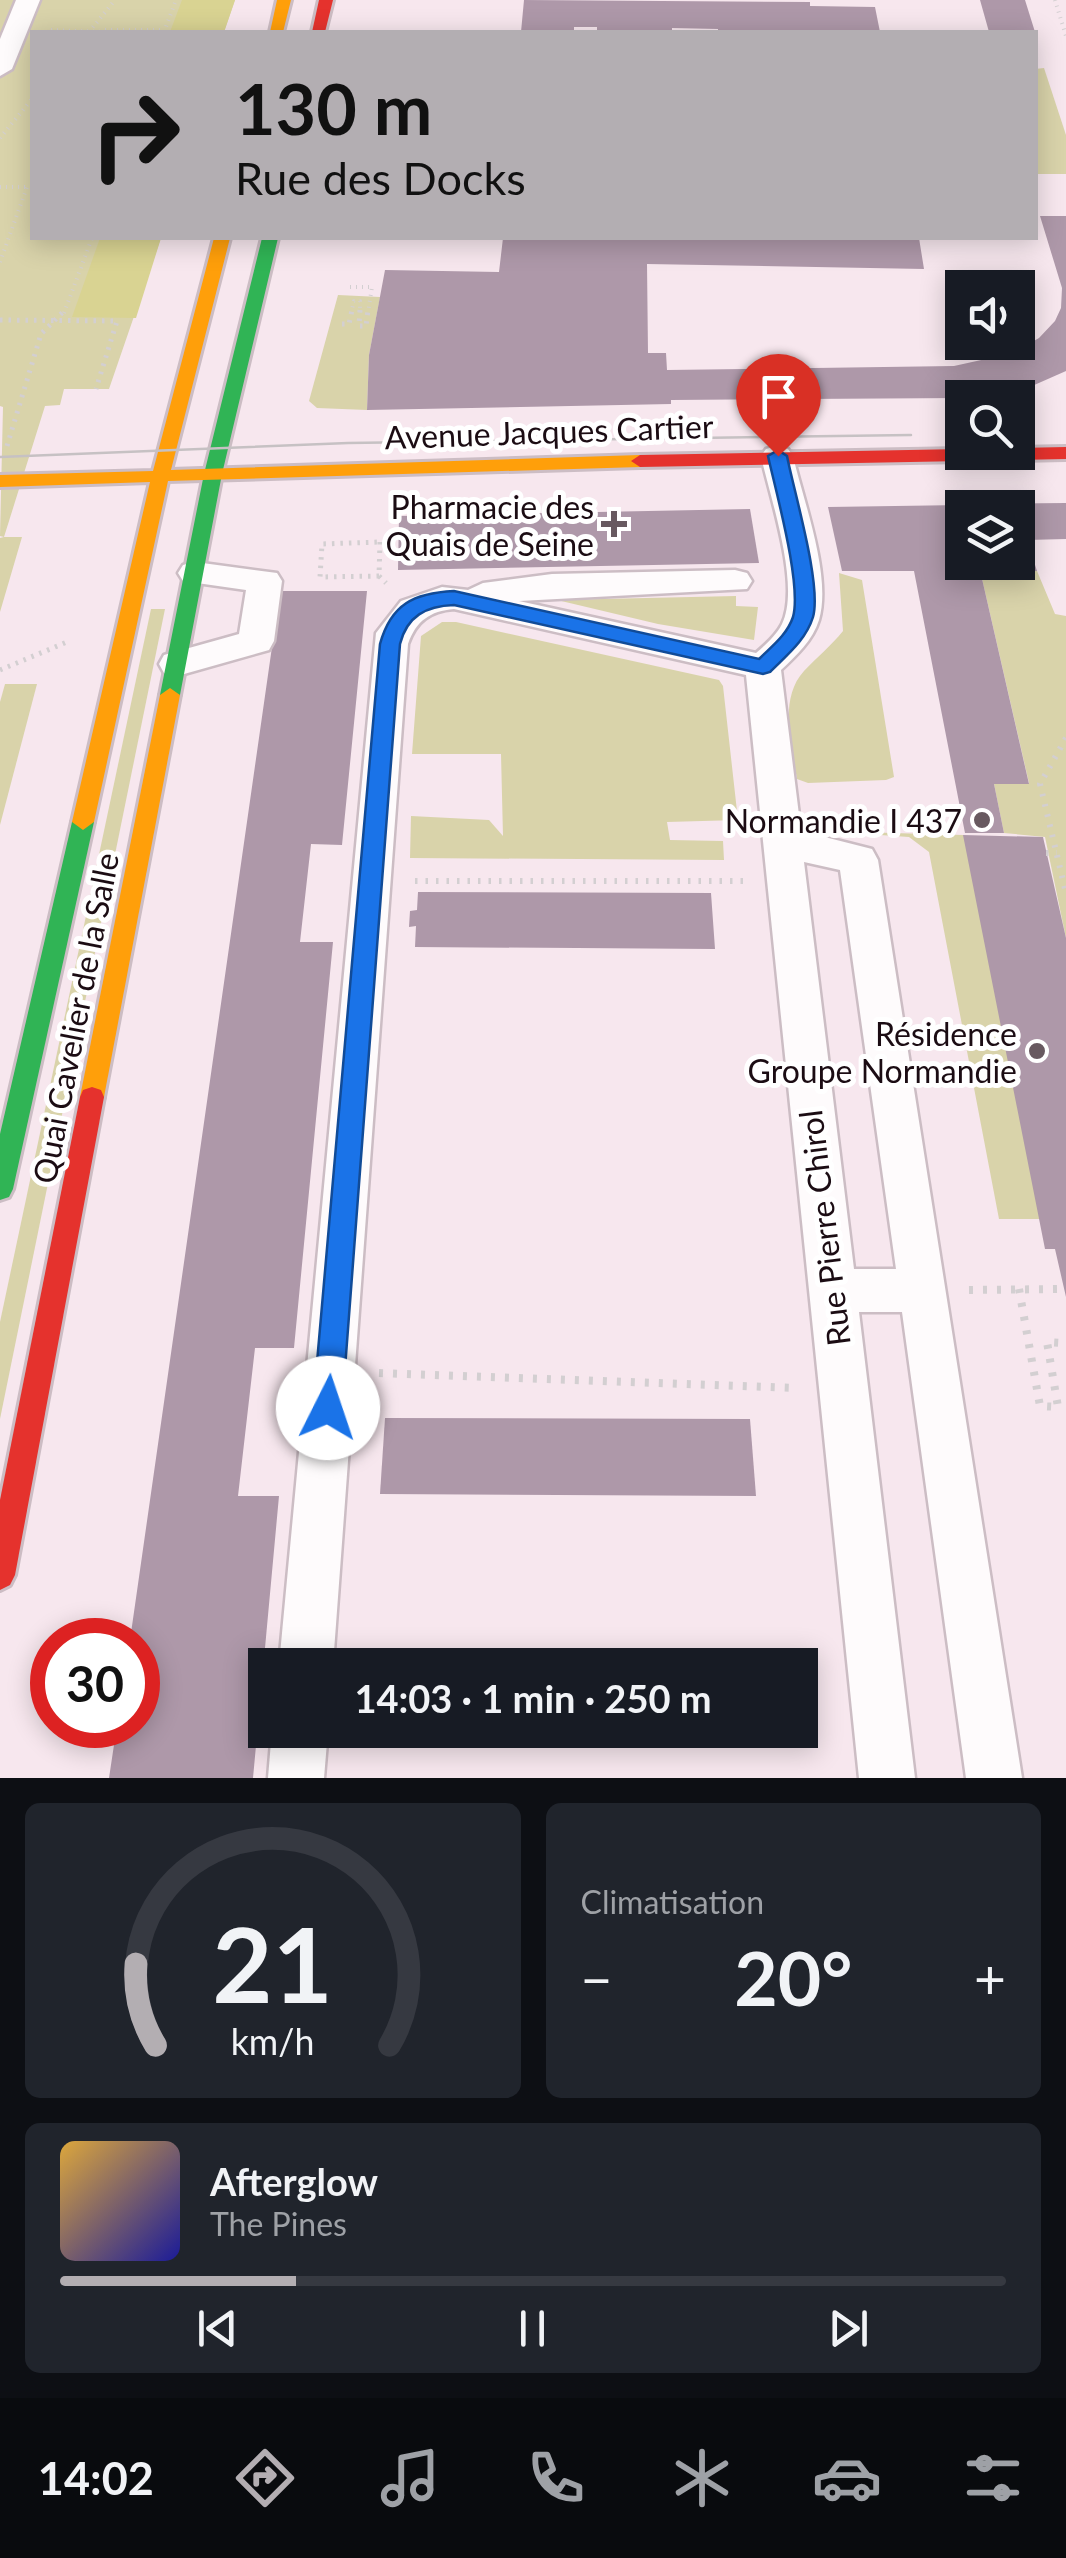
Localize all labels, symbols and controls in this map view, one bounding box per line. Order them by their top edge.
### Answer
text: 130 m [235,66,432,150]
icon: right [70,70,200,200]
text: Rue des Docks [235,151,526,205]
map controls [945,270,1035,580]
button: sound [945,270,1035,360]
pin [736,354,821,457]
icon: arrive [751,369,806,424]
button: search [945,380,1035,470]
street label: Avenue Jacques Cartier [384,406,714,456]
place label: Pharmacie des Quais de Seine [386,487,594,563]
button: layers [945,490,1035,580]
marker: Pharmacie des Quais de Seine [603,513,625,535]
place label: Normandie I 437 [725,801,962,840]
marker: Normandie I 437 [971,809,993,831]
street label: Quai Cavelier de la Salle [24,849,126,1187]
place label: Résidence Groupe Normandie [748,1014,1017,1090]
marker: Résidence Groupe Normandie [1026,1040,1048,1062]
street label: Rue Pierre Chirol [790,1108,858,1348]
position arrow [276,1356,380,1460]
speed limit sign: 30 [30,1618,160,1748]
text: 14:03 · 1 min · 250 m [354,1675,712,1721]
text: Climatisation [581,1882,764,1921]
text: 21 [212,1900,333,2025]
text: 20° [734,1932,852,2022]
text: − [581,1945,612,2011]
text: + [974,1945,1006,2011]
text: km/h [231,2020,315,2063]
text: Afterglow [210,2158,378,2204]
text: The Pines [210,2204,347,2243]
icon: previous [190,2301,245,2356]
icon: pause [505,2301,560,2356]
icon: next [821,2301,876,2356]
icon: directions [230,2443,300,2513]
icon: music [375,2443,445,2513]
icon: phone [521,2443,591,2513]
icon: climate [667,2443,737,2513]
icon: car [812,2443,882,2513]
icon: filters [958,2443,1028,2513]
text: 14:02 [38,2451,154,2505]

